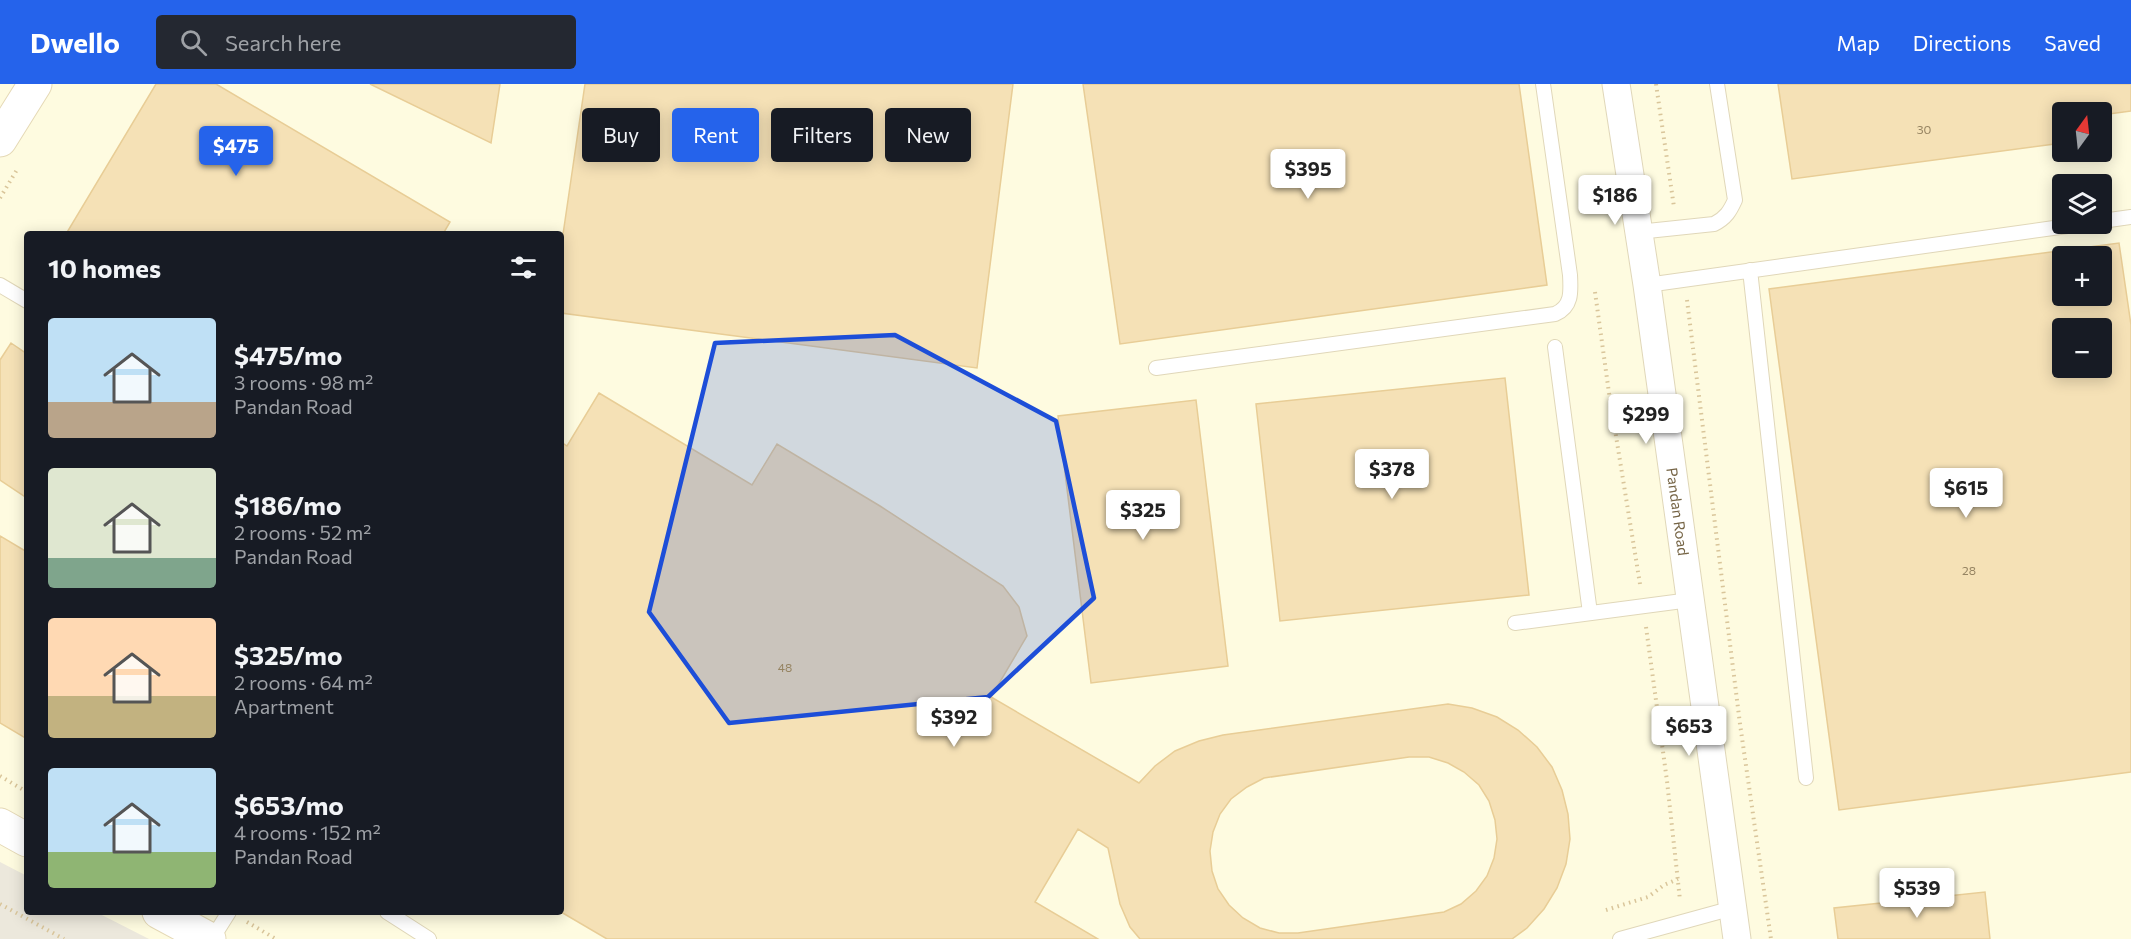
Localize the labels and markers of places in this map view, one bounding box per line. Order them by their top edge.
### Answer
pin: $475 [200,126,272,177]
pin: $395 [1272,149,1344,200]
pin: $186 [1579,175,1651,226]
pin: $299 [1610,394,1682,445]
pin: $378 [1356,449,1428,500]
pin: $615 [1930,468,2002,519]
pin: $325 [1107,490,1179,541]
pin: $392 [918,697,990,748]
pin: $653 [1653,706,1725,757]
pin: $539 [1881,868,1953,919]

